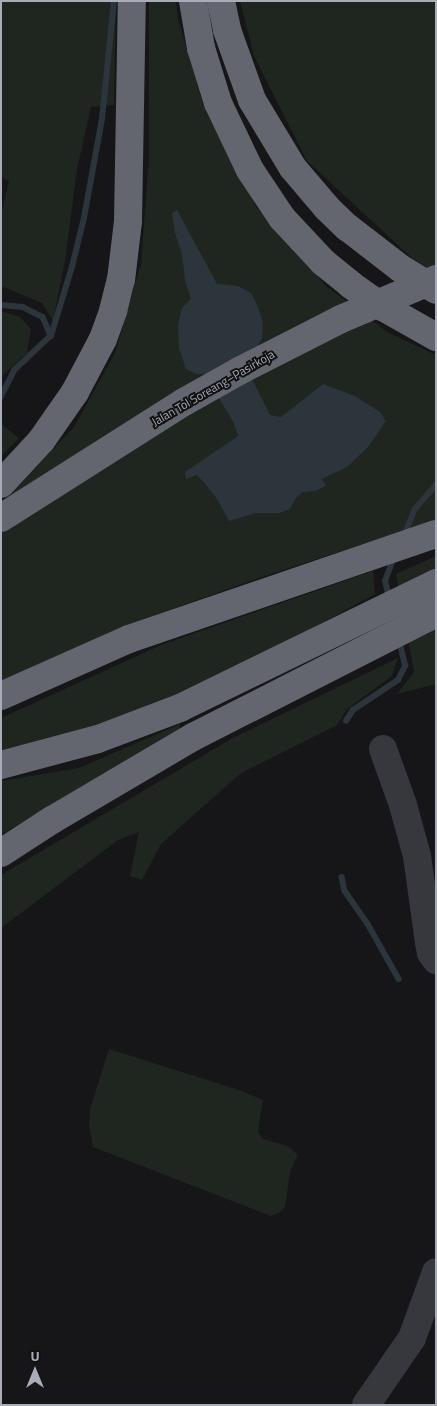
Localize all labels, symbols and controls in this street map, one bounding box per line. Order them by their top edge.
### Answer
street label: Jalan Tol Soreang–Pasirkoja [149,347,277,429]
text: U [30,1345,40,1366]
north arrow [10,1346,60,1396]

